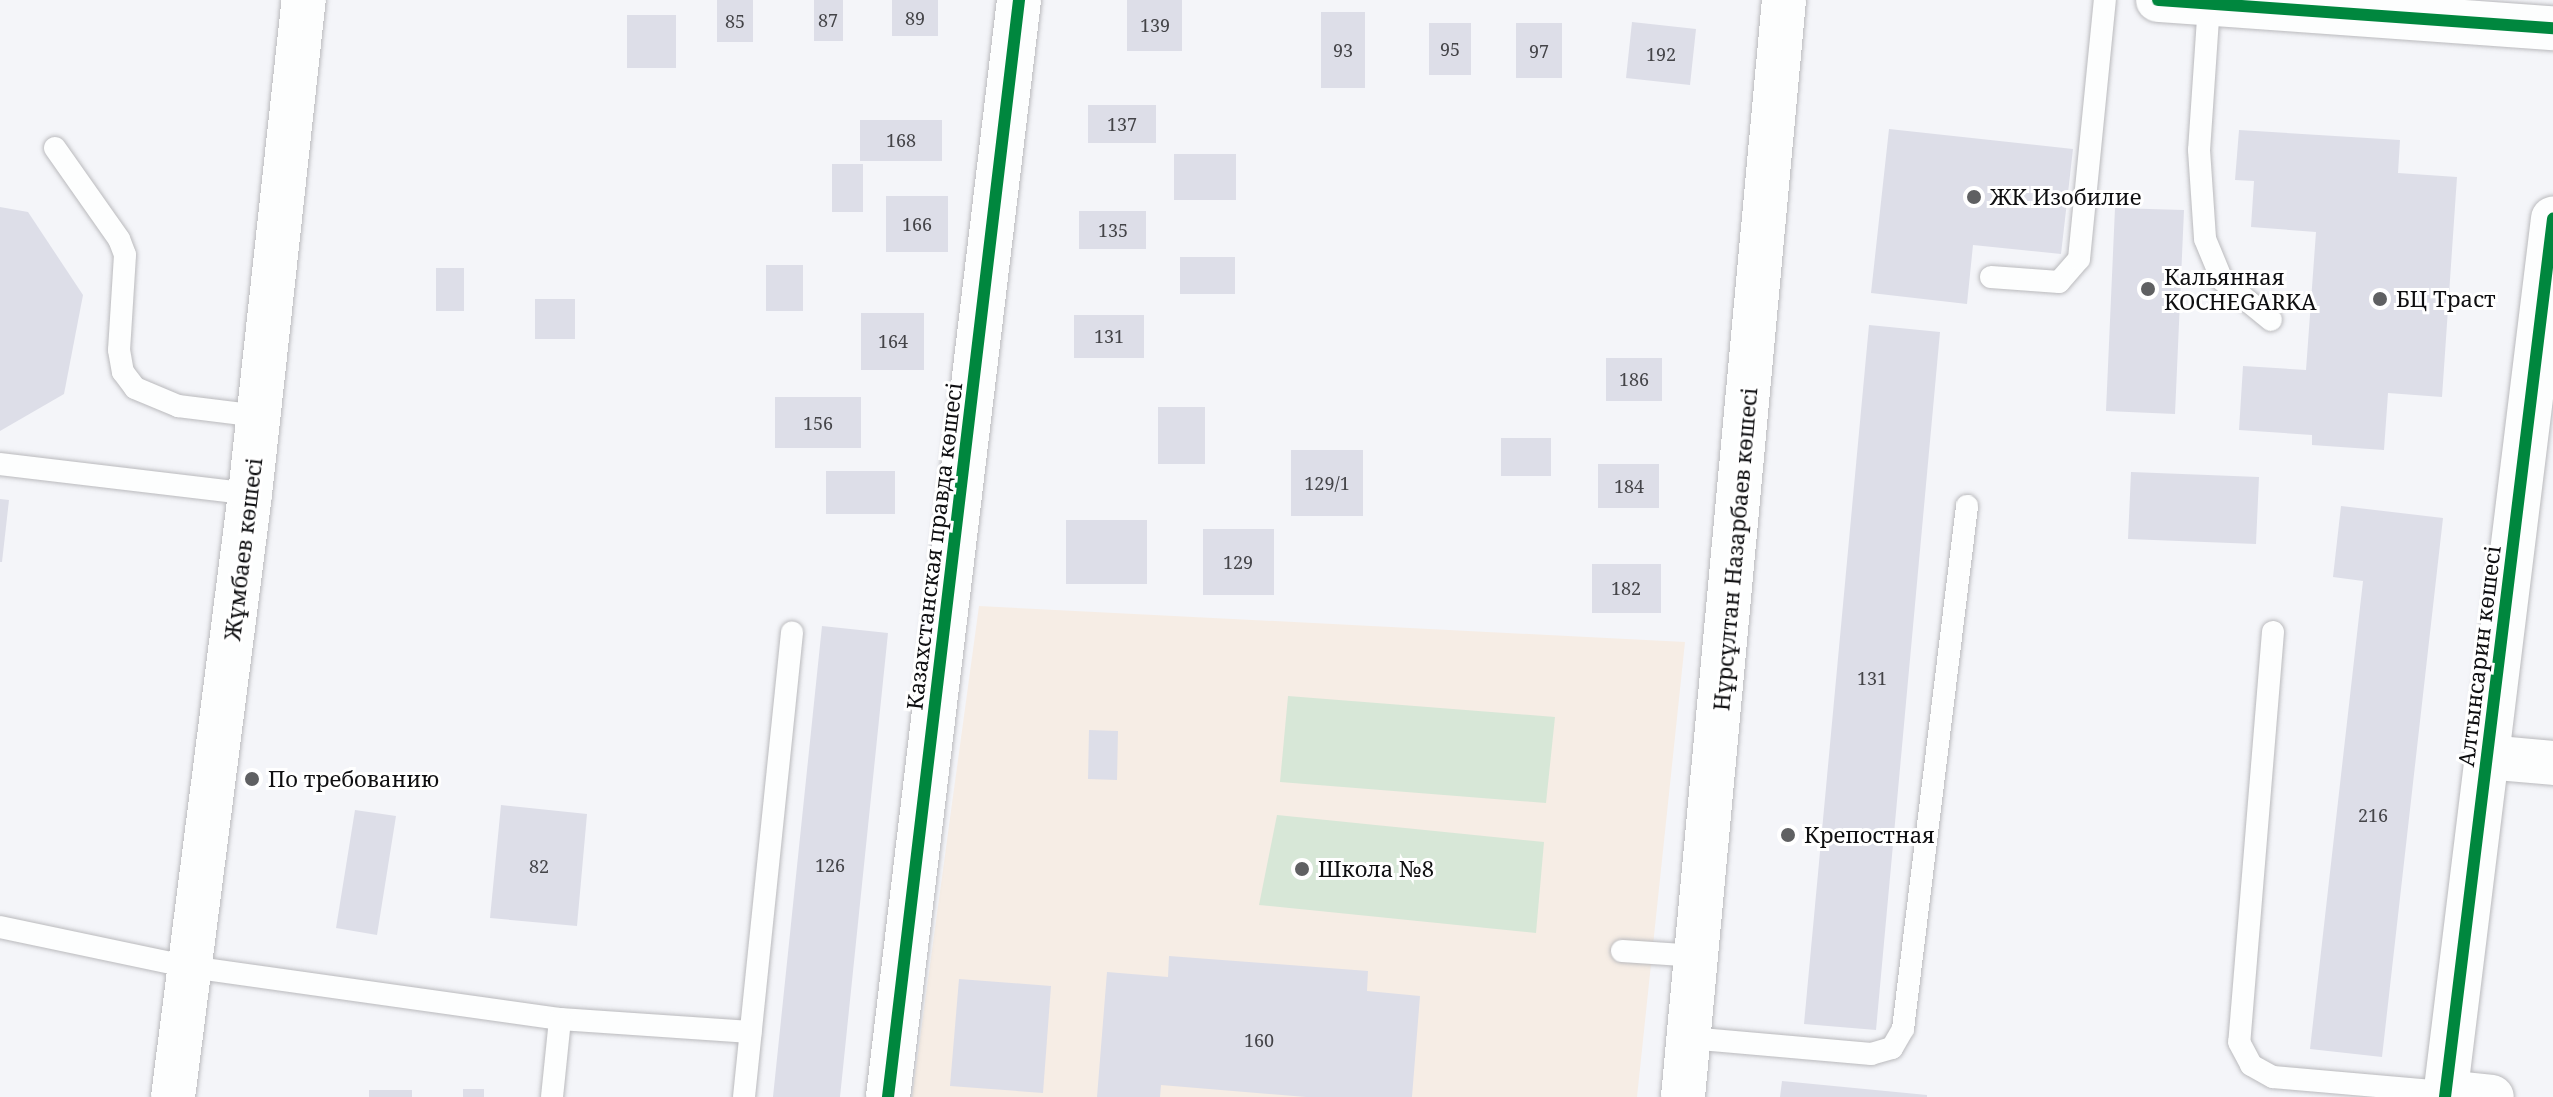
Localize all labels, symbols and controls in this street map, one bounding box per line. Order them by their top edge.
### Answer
house number: 89 [905,7,925,29]
house number: 87 [818,9,838,31]
house number: 85 [725,10,745,32]
house number: 139 [1140,14,1170,36]
house number: 95 [1440,38,1460,60]
house number: 93 [1333,39,1353,61]
house number: 97 [1529,40,1549,62]
house number: 192 [1646,43,1676,65]
house number: 137 [1107,113,1137,135]
house number: 168 [886,129,916,151]
place label: ЖК Изобилие [1990,184,2141,210]
marker: ЖК Изобилие [1965,188,1983,206]
house number: 166 [902,213,932,235]
house number: 135 [1098,219,1128,241]
place label: Кальянная KOCHEGARKA [2164,263,2317,314]
marker: Кальянная KOCHEGARKA [2139,280,2157,298]
place label: БЦ Траст [2396,286,2496,312]
marker: БЦ Траст [2371,290,2389,308]
house number: 131 [1094,325,1124,347]
house number: 164 [878,330,908,352]
house number: 186 [1619,368,1649,390]
street label: Казахстанская правда көшесі [901,381,967,711]
street label: Нұрсұлтан Назарбаев көшесі [1708,386,1762,712]
house number: 156 [803,412,833,434]
street label: Жұмбаев көшесі [219,456,267,642]
house number: 129/1 [1304,472,1350,494]
house number: 184 [1614,475,1644,497]
street label: Алтынсарин көшесі [2452,544,2506,768]
house number: 129 [1223,551,1253,573]
house number: 182 [1611,577,1641,599]
house number: 131 [1857,667,1887,689]
place label: По требованию [268,766,439,792]
marker: По требованию [243,770,261,788]
house number: 216 [2358,804,2388,826]
place label: Крепостная [1804,822,1935,848]
marker: Крепостная [1779,826,1797,844]
house number: 126 [815,854,845,876]
house number: 82 [529,855,549,877]
place label: Школа №8 [1318,856,1434,882]
marker: Школа №8 [1293,860,1311,878]
house number: 160 [1244,1029,1274,1051]

